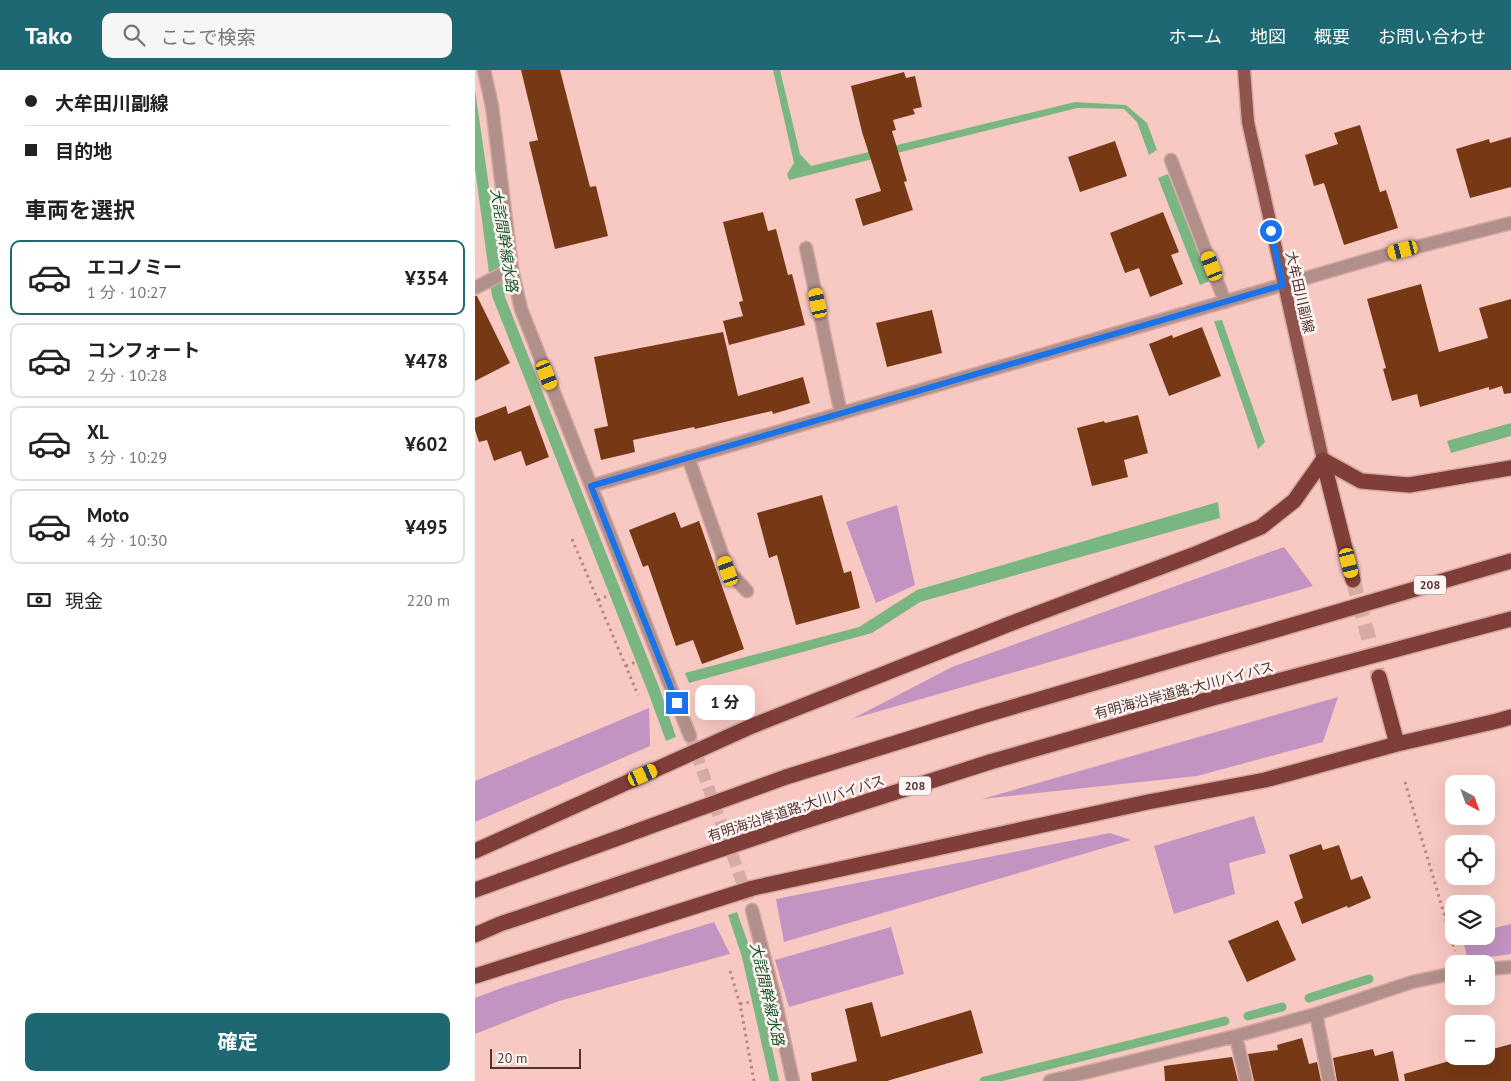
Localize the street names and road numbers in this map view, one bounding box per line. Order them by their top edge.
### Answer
street label: 大牟田川副線 [1282,249,1318,335]
road number: 208 [1414,576,1446,594]
street label: 有明海沿岸道路;大川バイパス [1092,657,1276,723]
street label: 有明海沿岸道路;大川バイパス [705,771,887,845]
road number: 208 [899,776,931,796]

